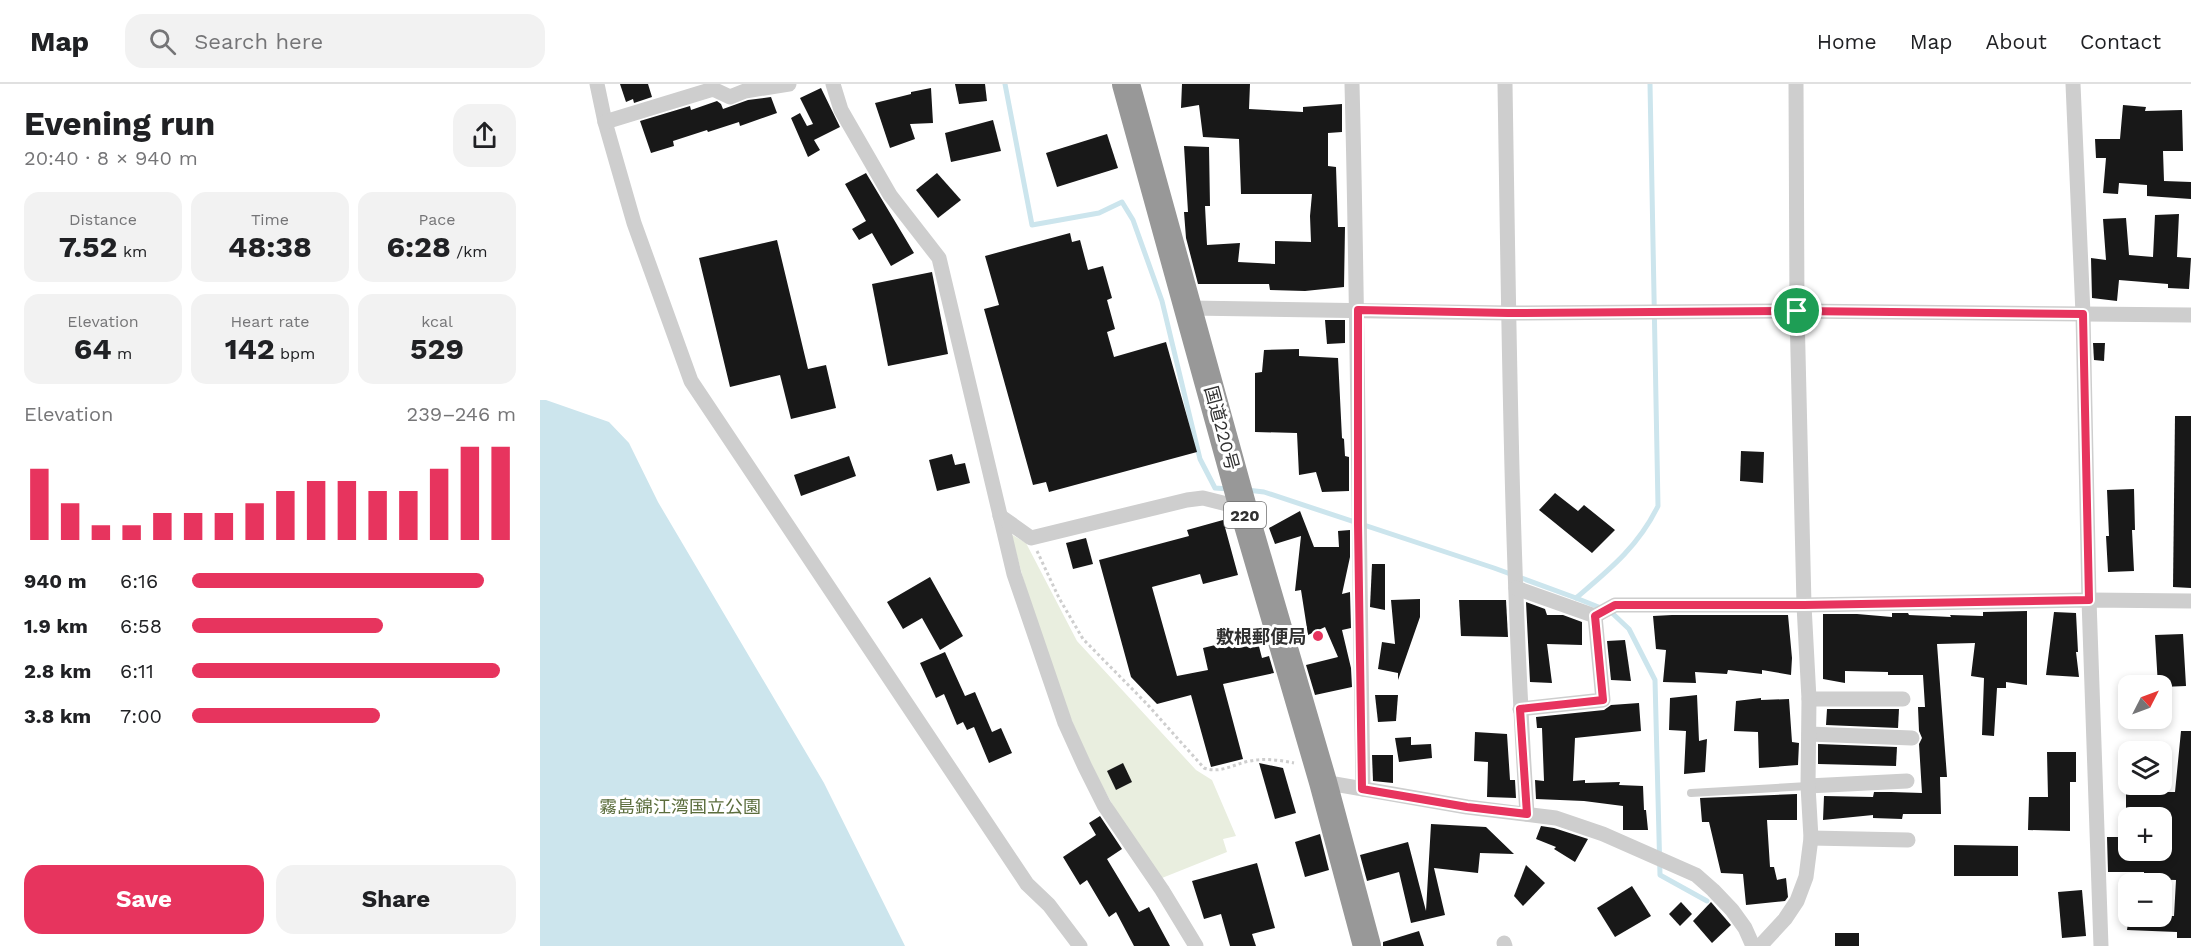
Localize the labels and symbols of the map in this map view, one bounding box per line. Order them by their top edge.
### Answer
pin [1771,285,1822,336]
street label: 国道220号 [1201,384,1243,472]
road number: 220 [1224,502,1266,528]
place label: 敷根郵便局 [1216,626,1306,647]
marker: 敷根郵便局 [1311,629,1325,643]
north arrow [2118,675,2172,729]
park label: 霧島錦江湾国立公園 [599,796,761,817]

